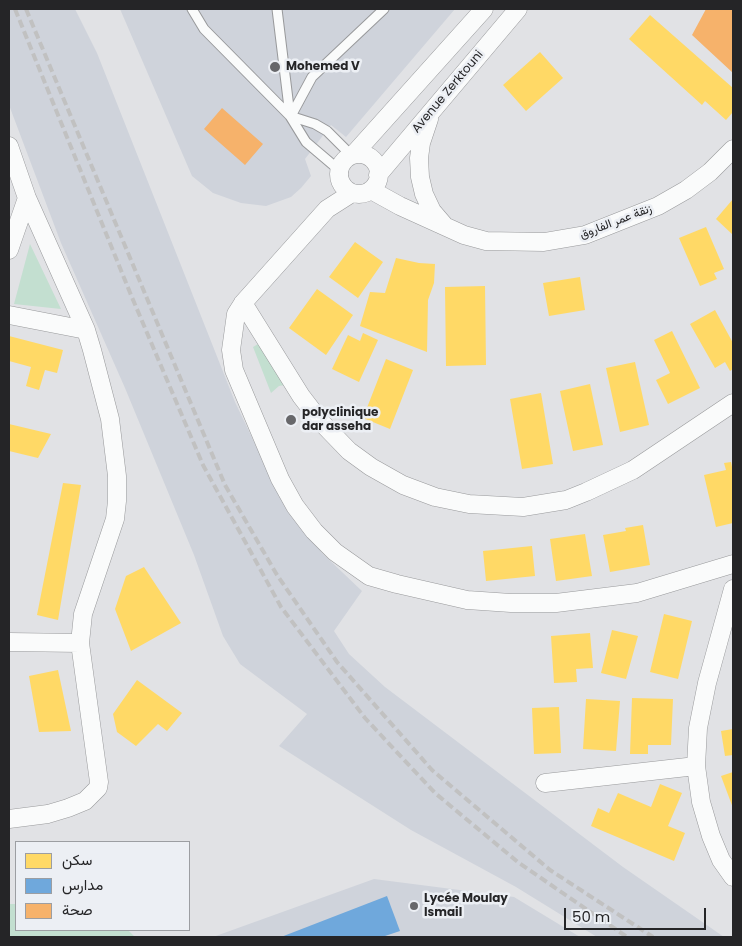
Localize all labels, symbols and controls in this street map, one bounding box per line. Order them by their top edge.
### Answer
street label: Avenue Zerktouni [409,48,487,136]
marker: Mohemed V [268,60,282,74]
place label: Mohemed V [286,60,360,74]
street label: زنقة عمر الفاروق [578,202,654,242]
place label: polyclinique dar asseha [302,406,379,434]
marker: polyclinique dar asseha [284,413,298,427]
legend [15,841,190,931]
text: سكن [62,849,92,870]
text: مدارس [62,874,103,895]
place label: Lycée Moulay Ismail [424,892,508,920]
scale bar [567,898,710,930]
text: صحة [62,899,93,920]
marker: Lycée Moulay Ismail [408,900,420,912]
text: 50 m [572,906,610,927]

